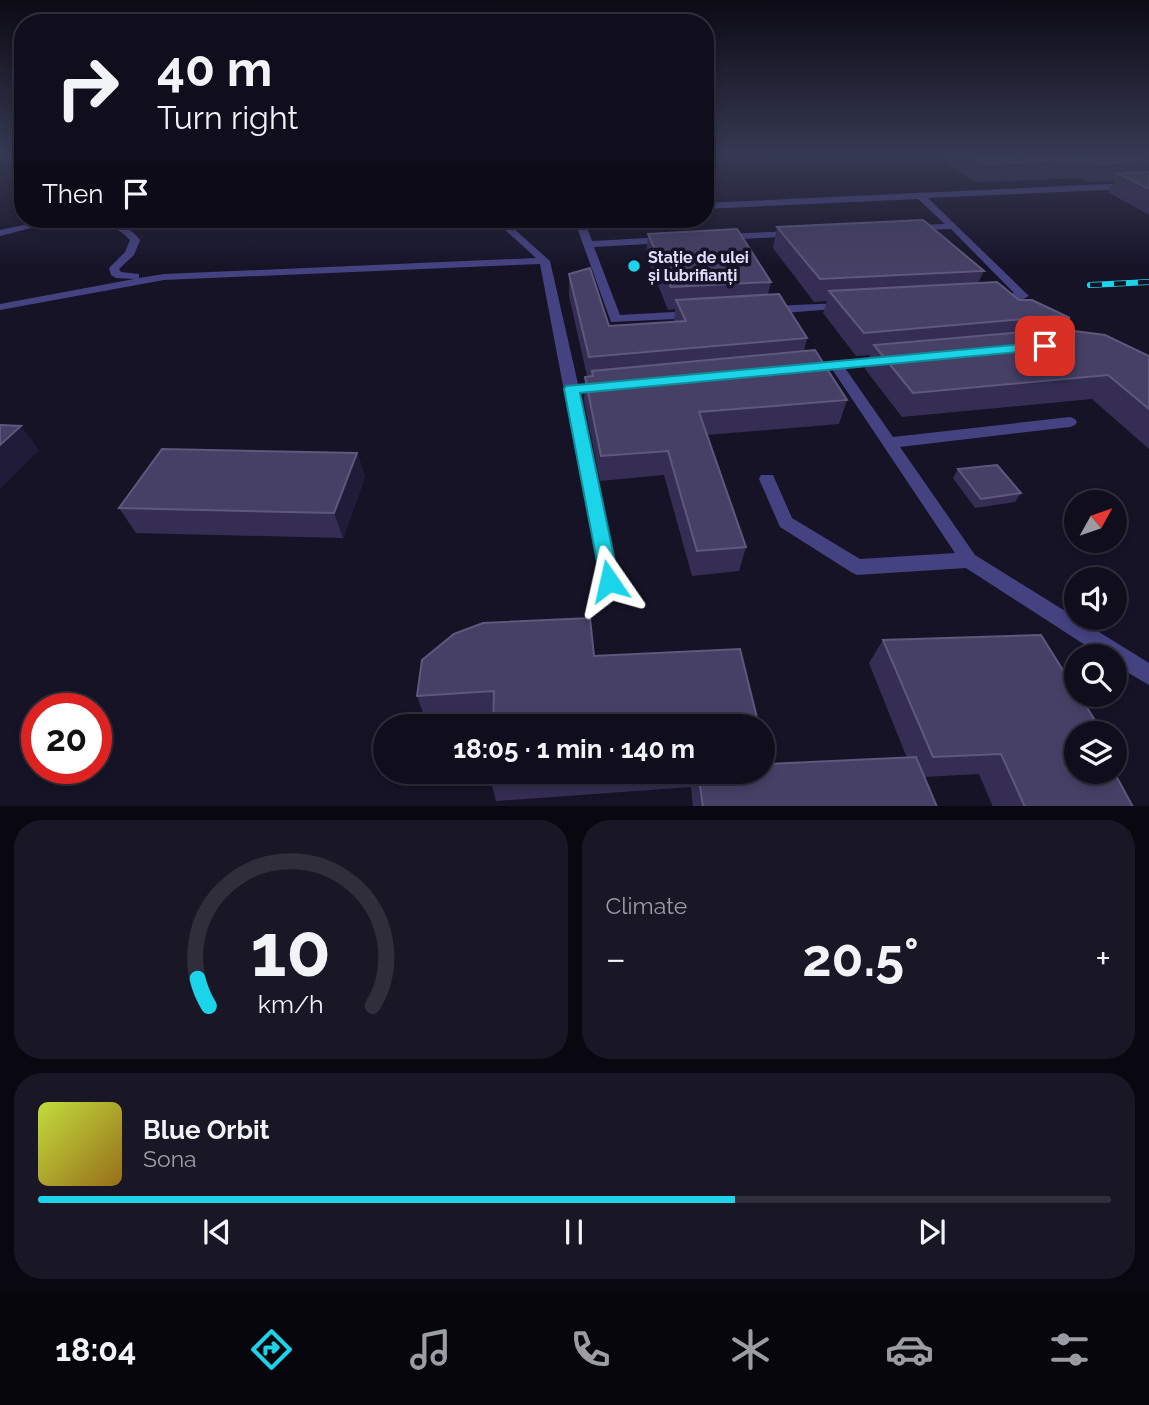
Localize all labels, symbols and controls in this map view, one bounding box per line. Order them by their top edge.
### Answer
text: 40 m [157,40,272,97]
icon: right [42,42,133,133]
text: Turn right [157,99,298,136]
icon: arrive [117,175,155,213]
text: Then [42,179,103,209]
place label: Stație de ulei și lubrifianți [648,248,749,285]
marker: Stație de ulei și lubrifianți [626,258,642,274]
pin [1015,316,1075,376]
icon: arrive [1026,327,1064,365]
north arrow [1064,490,1127,553]
map controls [1064,490,1127,784]
position arrow [572,544,646,618]
button: sound [1064,567,1127,630]
button: search [1064,644,1127,707]
speed limit sign: 20 [21,693,112,784]
button: layers [1064,721,1127,784]
text: 18:05 · 1 min · 140 m [453,734,695,764]
text: Climate [606,892,687,919]
text: 10 [250,908,331,993]
text: 20.5° [802,927,919,988]
text: − [606,936,626,981]
text: + [1095,936,1111,981]
text: km/h [258,988,324,1018]
text: Blue Orbit [143,1115,270,1145]
text: Sona [143,1145,197,1172]
icon: previous [198,1213,236,1251]
icon: pause [555,1213,593,1251]
icon: next [913,1213,951,1251]
icon: directions [247,1325,296,1374]
icon: music [406,1325,455,1374]
icon: phone [566,1325,615,1374]
icon: climate [726,1325,775,1374]
icon: car [885,1325,934,1374]
icon: filters [1045,1325,1094,1374]
text: 18:04 [55,1331,136,1368]

